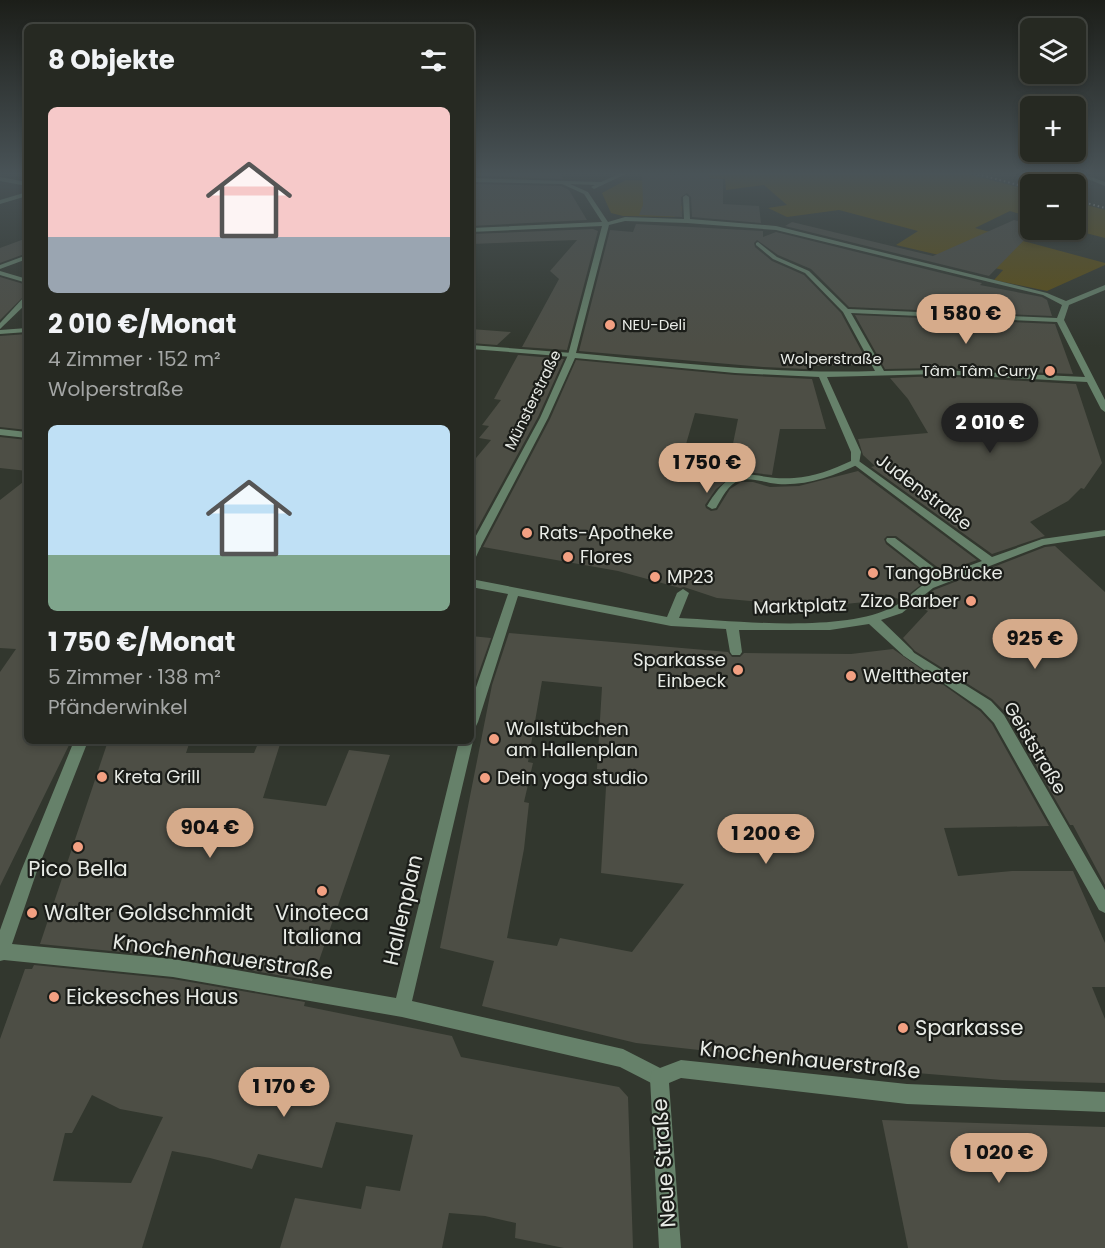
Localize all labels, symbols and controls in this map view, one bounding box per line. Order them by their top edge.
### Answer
map controls [1020,18,1086,240]
button: layers [1020,18,1086,84]
text: 8 Objekte [48,42,175,78]
icon: filters [417,44,450,77]
button: + [1020,96,1086,162]
icon: home [195,146,303,254]
button: − [1020,174,1086,240]
pin: 1 580 € [911,294,1021,345]
text: 1 580 € [931,299,1001,327]
text: 2 010 €/Monat [48,306,236,342]
place label: NEU-Deli [622,314,686,335]
marker: NEU-Deli [603,318,617,332]
text: 4 Zimmer · 152 m² [48,345,221,373]
street label: Münsterstraße [499,346,566,453]
street label: Wolperstraße [780,348,882,369]
place label: Tâm Tâm Curry [922,360,1039,381]
marker: Tâm Tâm Curry [1043,364,1057,378]
text: Wolperstraße [48,375,183,403]
pin: 2 010 € [935,403,1045,454]
text: 2 010 € [955,408,1025,436]
pin: 1 750 € [652,443,762,494]
street label: Judenstraße [871,447,977,536]
text: 1 750 € [673,448,741,476]
icon: home [195,464,303,572]
place label: Rats-Apotheke [539,520,673,545]
marker: Rats-Apotheke [520,526,534,540]
place label: Flores [580,544,632,569]
marker: Flores [561,550,575,564]
place label: TangoBrücke [885,560,1003,585]
place label: MP23 [667,564,714,589]
marker: TangoBrücke [866,566,880,580]
marker: MP23 [648,570,662,584]
place label: Zizo Barber [860,588,959,613]
street label: Marktplatz [753,591,847,620]
marker: Zizo Barber [964,594,978,608]
pin: 925 € [993,619,1077,670]
text: 1 750 €/Monat [48,624,235,660]
text: 925 € [1007,624,1063,652]
place label: Sparkasse Einbeck [633,647,727,693]
text: 5 Zimmer · 138 m² [48,663,221,691]
marker: Sparkasse Einbeck [731,663,745,677]
place label: Welttheater [863,663,969,688]
marker: Welttheater [844,669,858,683]
text: Pfänderwinkel [48,693,188,721]
street label: Geiststraße [998,697,1073,799]
place label: Wollstübchen am Hallenplan [506,716,638,762]
marker: Wollstübchen am Hallenplan [487,732,501,746]
place label: Kreta Grill [114,764,200,789]
place label: Dein yoga studio [497,765,648,790]
marker: Kreta Grill [95,770,109,784]
marker: Dein yoga studio [478,771,492,785]
pin: 904 € [168,808,252,859]
text: 904 € [180,813,240,841]
pin: 1 200 € [711,814,821,865]
text: 1 200 € [731,819,801,847]
marker: Pico Bella [71,840,85,854]
street label: Hallenplan [376,852,429,968]
place label: Pico Bella [28,854,128,883]
marker: Vinoteca Italiana [315,884,329,898]
place label: Walter Goldschmidt [44,898,253,927]
place label: Vinoteca Italiana [275,898,369,951]
marker: Walter Goldschmidt [25,906,39,920]
street label: Knochenhauerstraße [111,927,335,986]
place label: Eickesches Haus [66,982,238,1011]
marker: Eickesches Haus [47,990,61,1004]
place label: Sparkasse [915,1013,1024,1042]
marker: Sparkasse [896,1021,910,1035]
street label: Knochenhauerstraße [698,1033,922,1086]
pin: 1 170 € [229,1067,339,1118]
text: 1 170 € [252,1072,316,1100]
street label: Neue Straße [645,1098,682,1228]
pin: 1 020 € [944,1133,1054,1184]
text: 1 020 € [964,1138,1034,1166]

